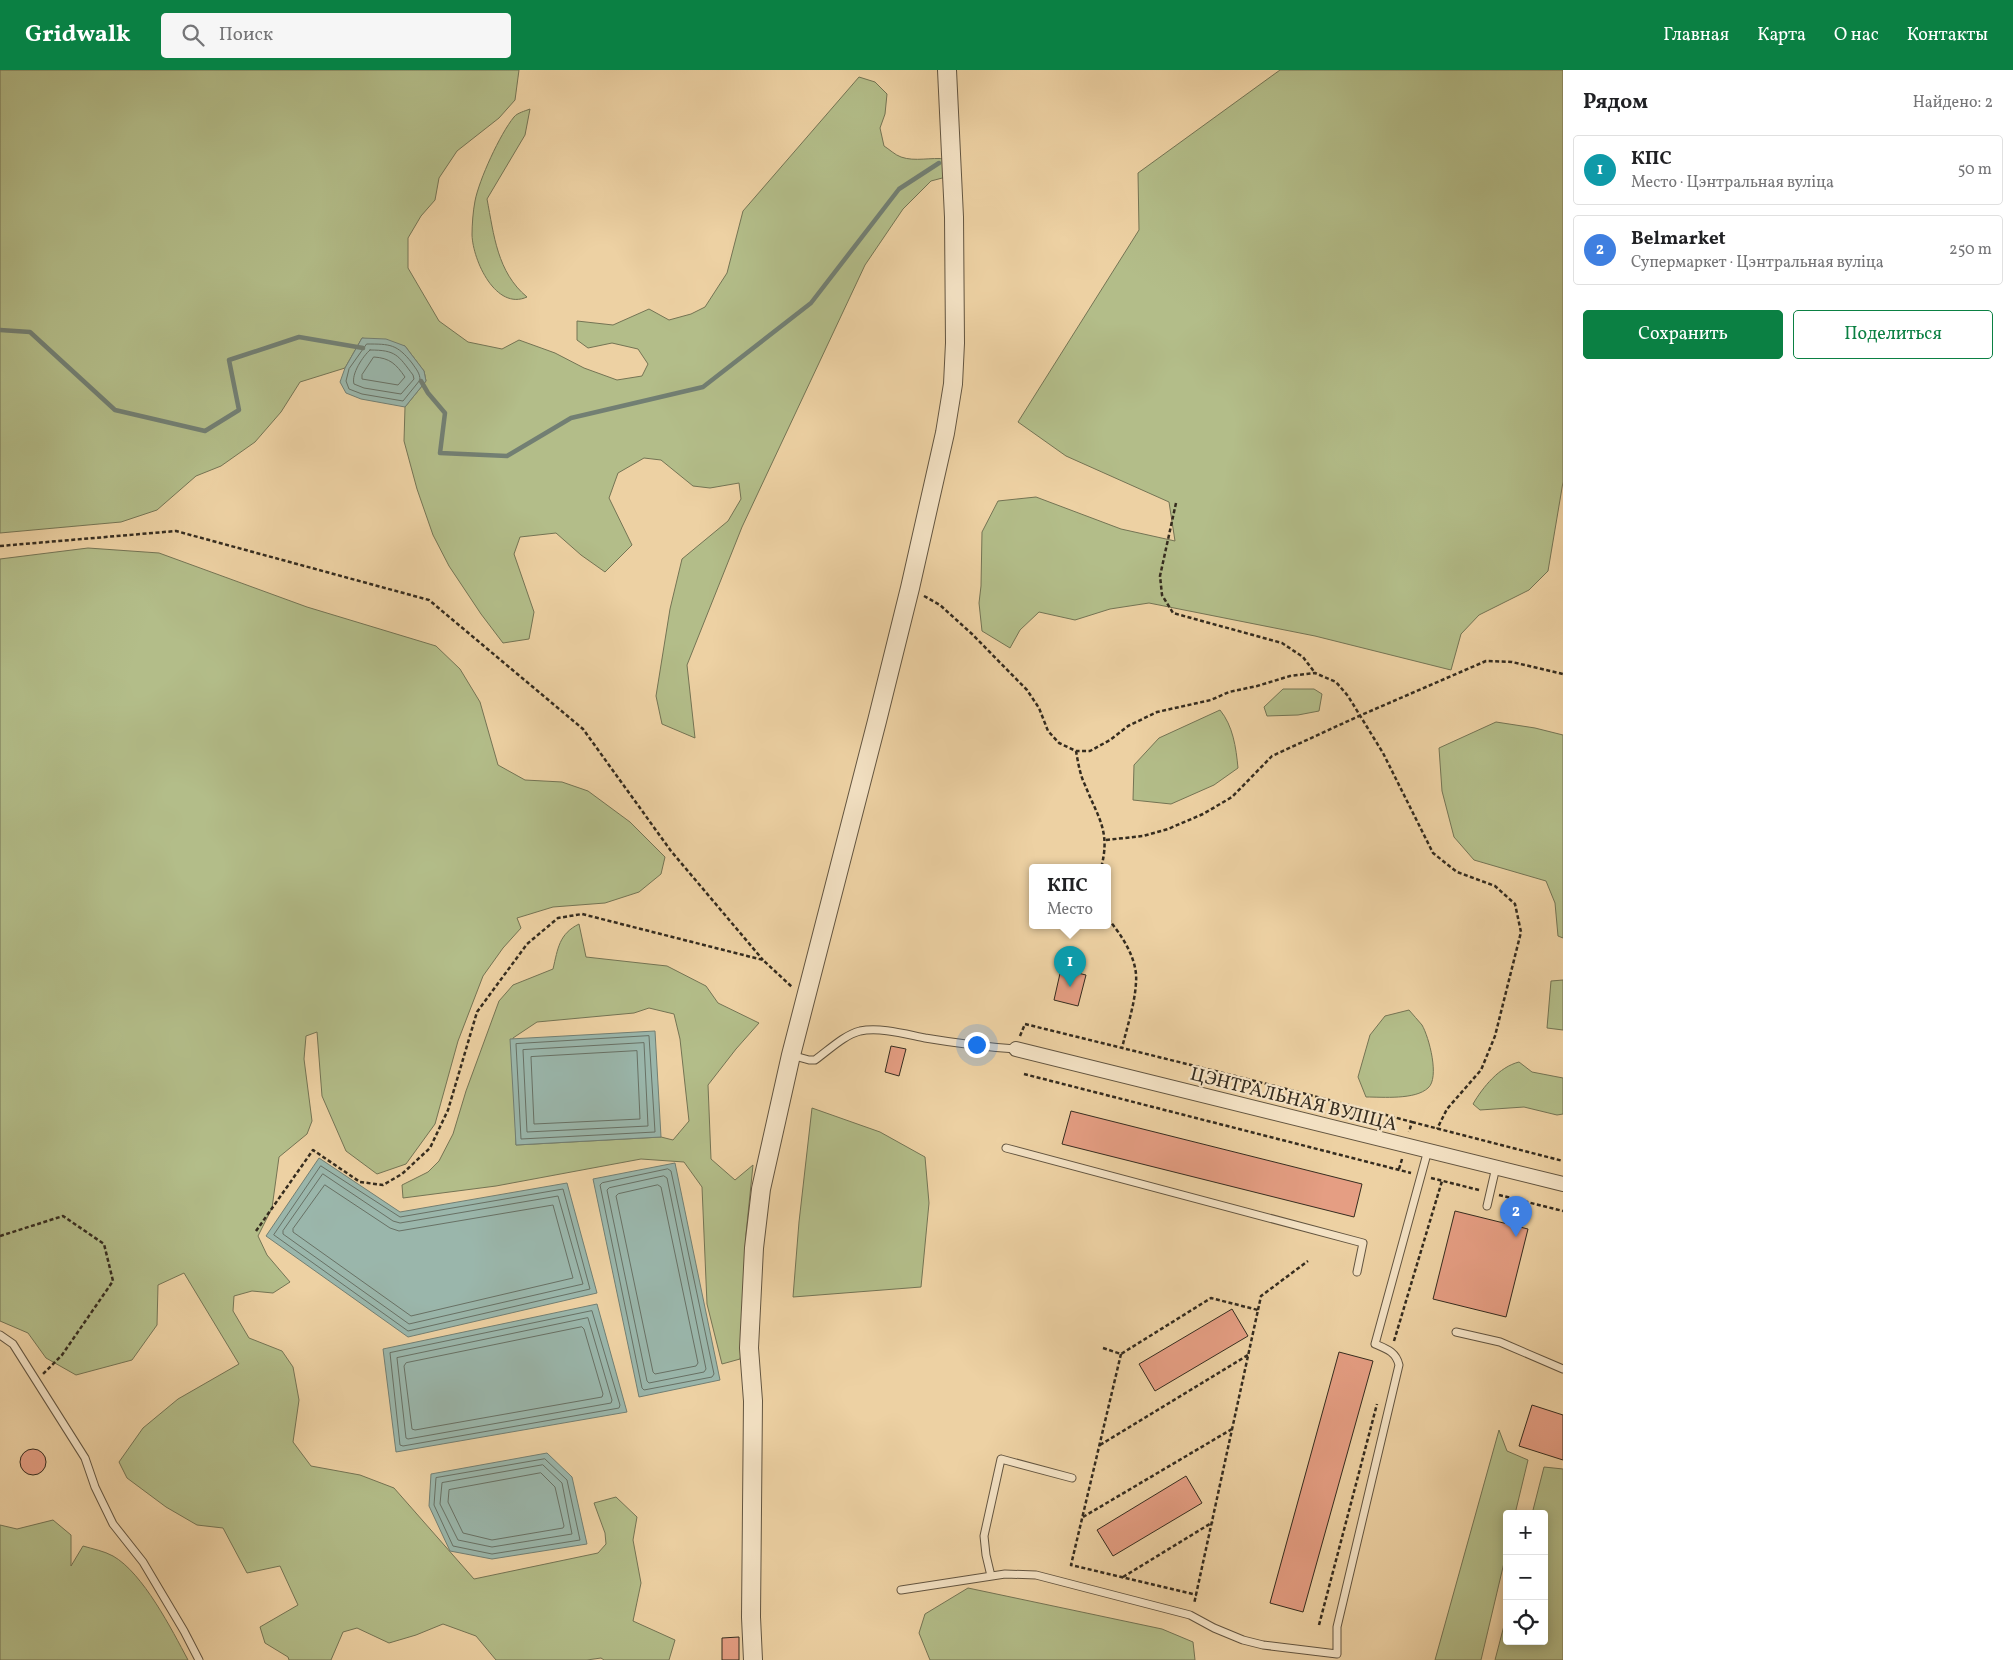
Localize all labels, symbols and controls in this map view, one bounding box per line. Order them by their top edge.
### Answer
search box [161,13,511,58]
text: Gridwalk [25,18,131,52]
icon: search [179,21,207,49]
text: Поиск [219,22,273,48]
text: Главная [1663,23,1729,48]
text: Карта [1757,23,1806,48]
text: О нас [1834,23,1879,48]
text: Контакты [1907,23,1988,48]
text: Рядом [1583,88,1648,117]
text: Найдено: 2 [1913,92,1993,114]
text: КПС [1631,146,1672,172]
text: 1 [1597,159,1603,181]
text: 50 m [1958,159,1992,181]
text: Место · Цэнтральная вуліца [1631,172,1834,194]
text: Belmarket [1631,226,1726,252]
text: 2 [1596,239,1604,261]
text: 250 m [1949,239,1992,261]
text: Супермаркет · Цэнтральная вуліца [1631,252,1884,274]
button: Сохранить [1583,310,1783,359]
button: Поделиться [1793,310,1993,359]
popup [1029,864,1111,929]
text: КПС [1047,873,1088,899]
text: Место [1047,899,1093,921]
pin: 1 [1054,946,1086,987]
your location [964,1032,990,1058]
street label: ЦЭНТРАЛЬНАЯ ВУЛІЦА [1187,1062,1400,1138]
pin: 2 [1500,1196,1532,1237]
map controls [1503,1510,1548,1645]
button: + [1503,1510,1548,1555]
button: − [1503,1555,1548,1600]
button: locate [1503,1600,1548,1645]

